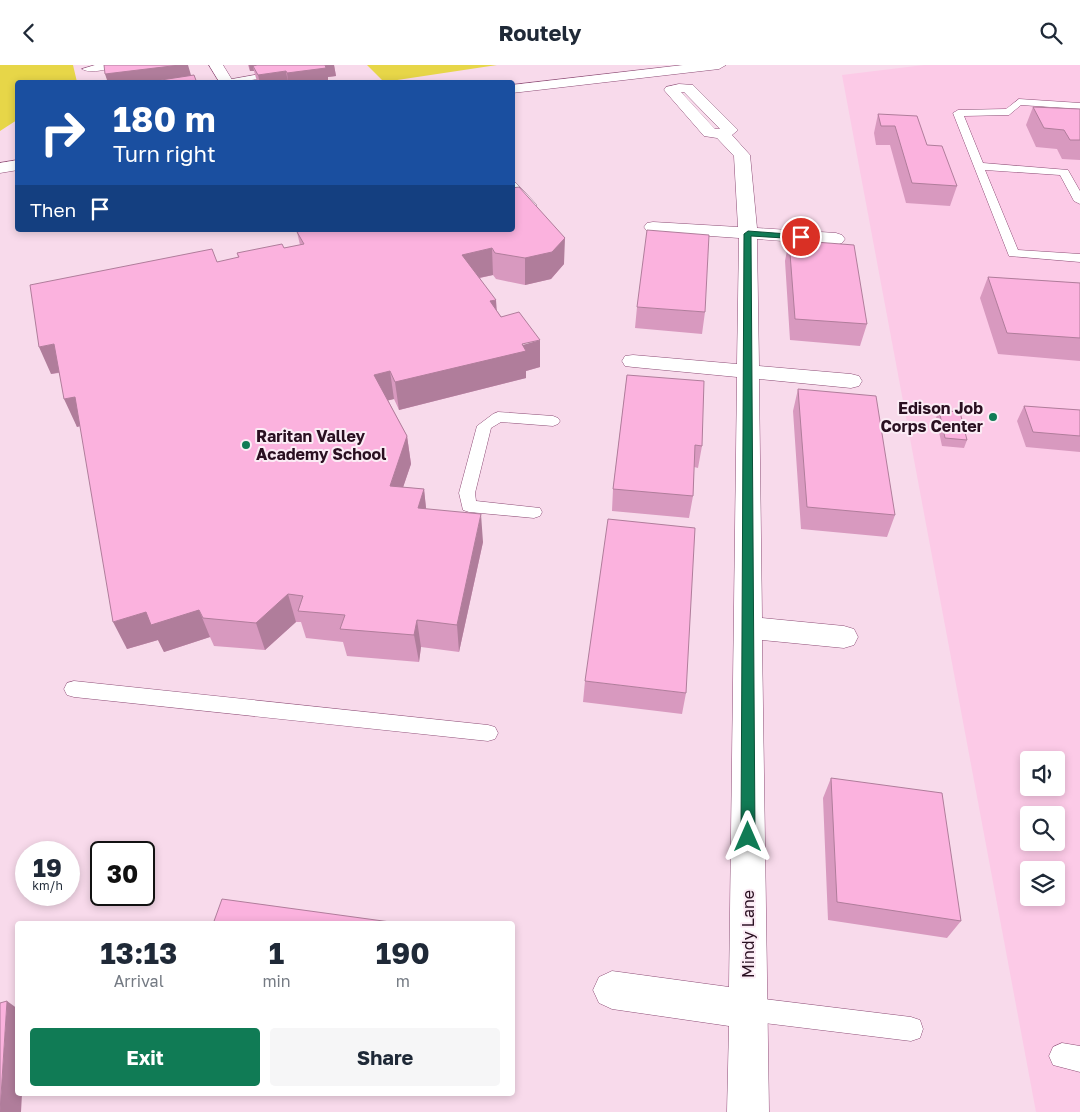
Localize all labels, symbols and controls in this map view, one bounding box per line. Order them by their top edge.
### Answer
icon: back [15,19,43,47]
text: Routely [498,19,582,46]
icon: search [1037,19,1065,47]
text: 180 m [113,98,216,140]
icon: right [30,100,95,165]
text: Turn right [113,140,216,167]
icon: arrive [86,195,114,223]
text: Then [30,198,76,221]
pin [780,216,822,258]
icon: arrive [787,223,815,251]
place label: Edison Job Corps Center [880,398,983,436]
marker: Edison Job Corps Center [987,411,999,423]
place label: Raritan Valley Academy School [256,426,387,464]
marker: Raritan Valley Academy School [240,439,252,451]
map controls [1020,751,1065,906]
button: sound [1020,751,1065,796]
button: search [1020,806,1065,851]
position arrow [721,810,773,862]
speed limit sign: 30 [90,841,155,906]
text: 19 [33,852,62,883]
button: layers [1020,861,1065,906]
text: km/h [32,878,63,893]
street label: Mindy Lane [738,890,758,978]
text: 13:13 [100,935,177,971]
text: 1 [269,935,284,971]
text: 190 [376,935,430,971]
text: Arrival [114,971,164,991]
text: min [262,971,291,991]
text: m [396,971,410,991]
button: Exit [30,1028,260,1086]
button: Share [270,1028,500,1086]

